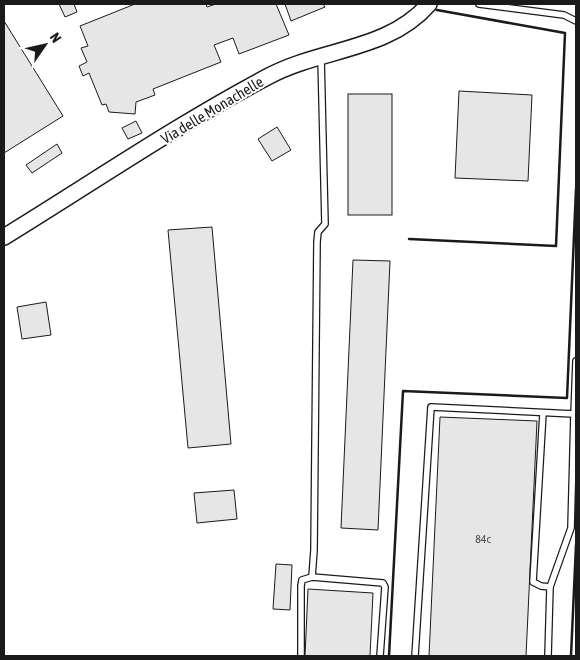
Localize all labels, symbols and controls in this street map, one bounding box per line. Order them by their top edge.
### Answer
north arrow [20,20,70,70]
text: N [47,30,65,46]
street label: Via delle Monachelle [158,73,266,147]
house number: 84c [475,532,491,546]

